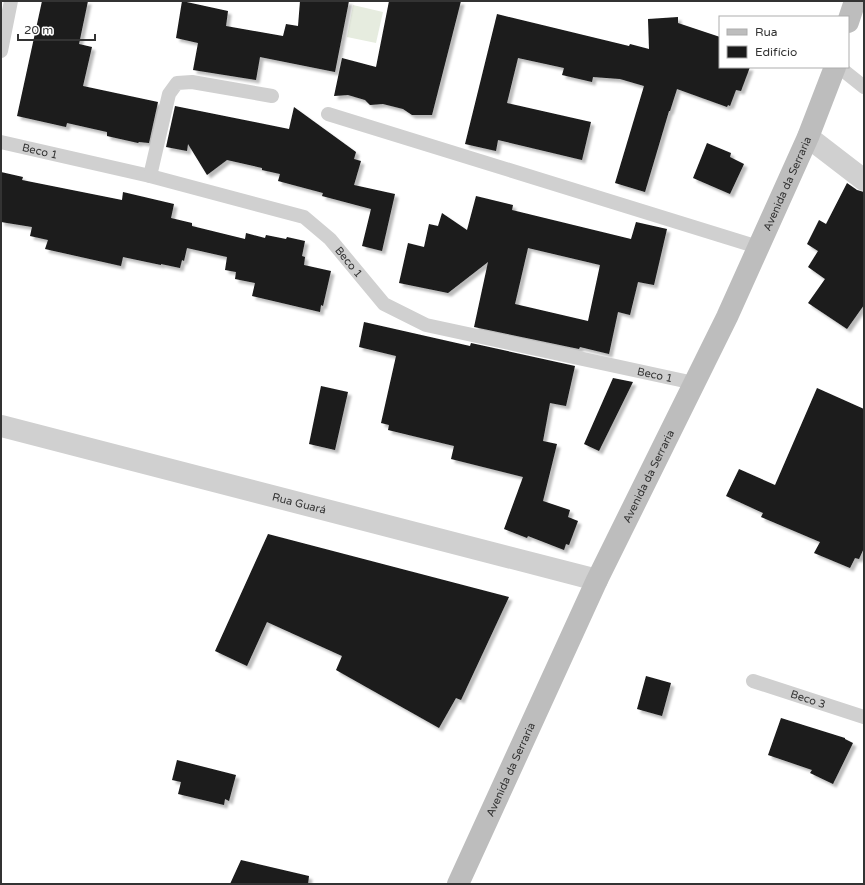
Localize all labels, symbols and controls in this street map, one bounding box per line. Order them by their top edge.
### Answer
scale bar [18,16,95,42]
legend [719,16,849,68]
text: 20 m [24,23,53,37]
text: Rua [755,25,778,39]
text: Edifício [755,45,797,59]
street label: Avenida da Serraria [761,135,814,233]
street label: Beco 1 [21,141,59,162]
street label: Beco 1 [332,244,365,280]
street label: Beco 1 [636,365,674,385]
street label: Avenida da Serraria [620,428,677,525]
street label: Rua Guará [271,490,327,517]
street label: Beco 3 [789,688,827,711]
street label: Avenida da Serraria [484,720,538,819]

